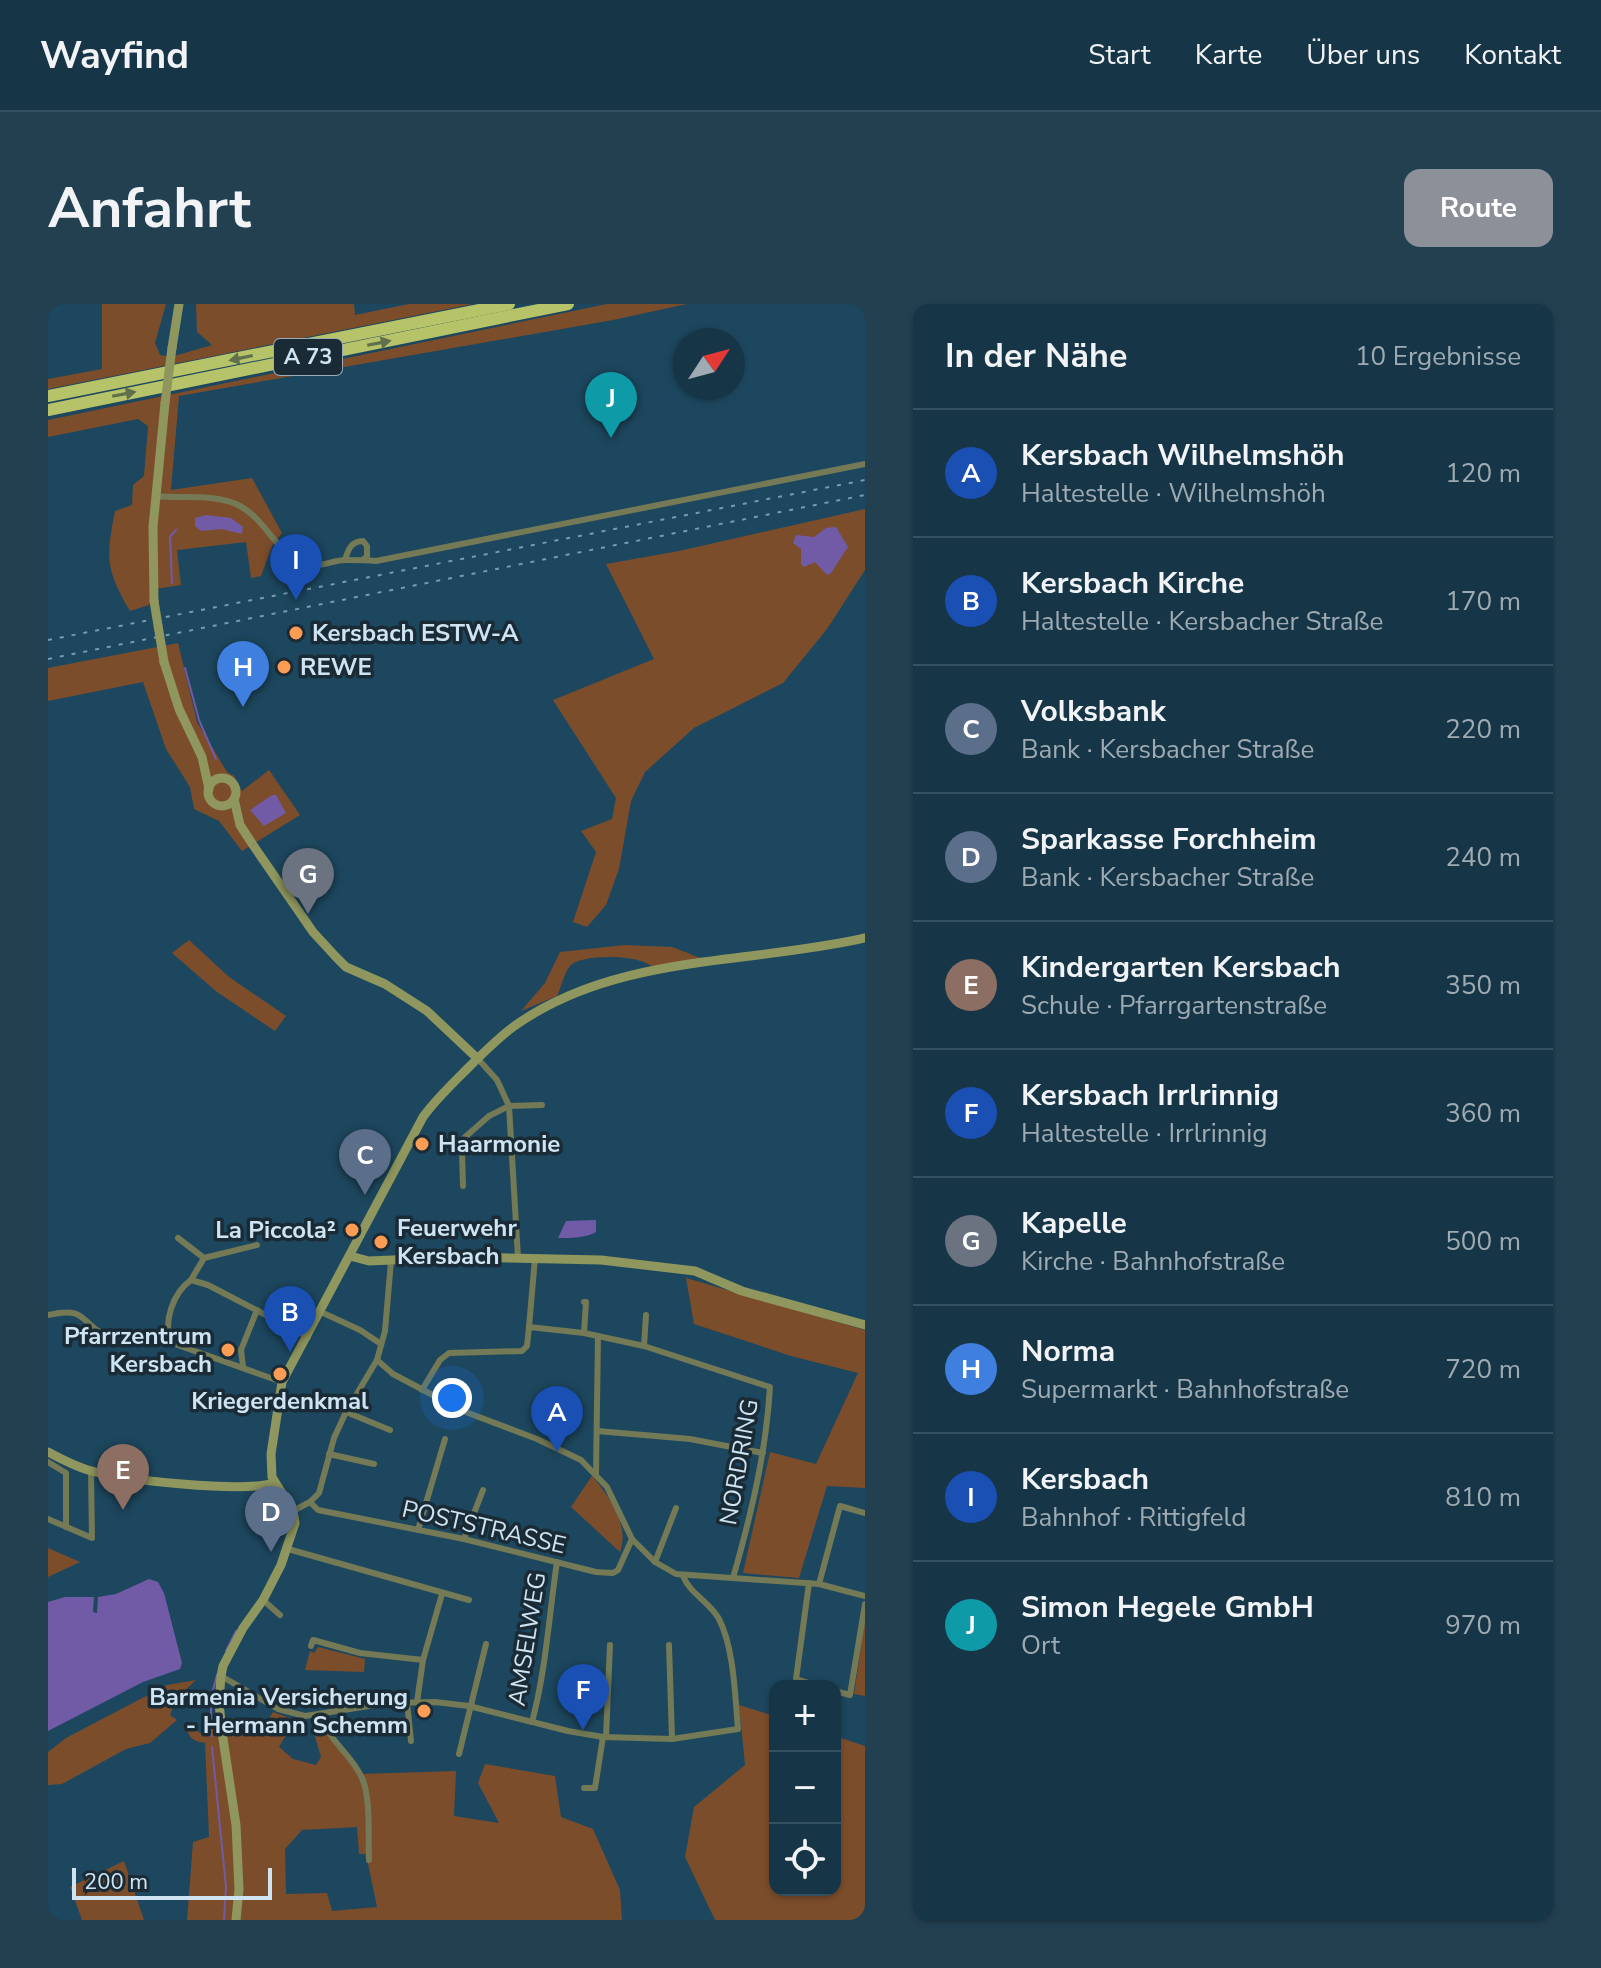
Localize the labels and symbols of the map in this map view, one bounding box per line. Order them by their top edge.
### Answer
north arrow [673,328,745,400]
one-way arrow [367,336,392,349]
road number: A 73 [274,339,342,375]
one-way arrow [228,352,253,365]
pin: J [585,372,637,438]
one-way arrow [112,388,137,400]
pin: I [270,534,322,600]
place label: Kersbach ESTW-A [312,617,519,649]
marker: Kersbach ESTW-A [287,624,305,642]
pin: H [217,641,269,707]
place label: REWE [300,651,372,683]
marker: REWE [275,658,293,676]
pin: G [282,848,334,914]
place label: Haarmonie [438,1128,560,1160]
pin: C [339,1129,391,1195]
marker: Haarmonie [413,1135,431,1153]
place label: Feuerwehr Kersbach [397,1212,517,1272]
place label: La Piccola² [215,1214,336,1246]
marker: La Piccola² [343,1221,361,1239]
marker: Feuerwehr Kersbach [372,1233,390,1251]
pin: B [264,1286,316,1352]
place label: Pfarrzentrum Kersbach [64,1320,212,1380]
marker: Pfarrzentrum Kersbach [219,1341,237,1359]
marker: Kriegerdenkmal [271,1365,289,1383]
your location [432,1378,472,1418]
place label: Kriegerdenkmal [191,1385,369,1417]
pin: A [531,1386,583,1452]
street label: NORDRING [712,1396,766,1528]
pin: E [97,1444,149,1510]
pin: D [245,1486,297,1552]
street label: POSTSTRASSE [399,1493,569,1561]
street label: AMSELWEG [501,1570,553,1708]
pin: F [557,1664,609,1730]
place label: Barmenia Versicherung - Hermann Schemm [149,1681,408,1741]
marker: Barmenia Versicherung - Hermann Schemm [415,1702,433,1720]
scale bar [72,1864,272,1900]

